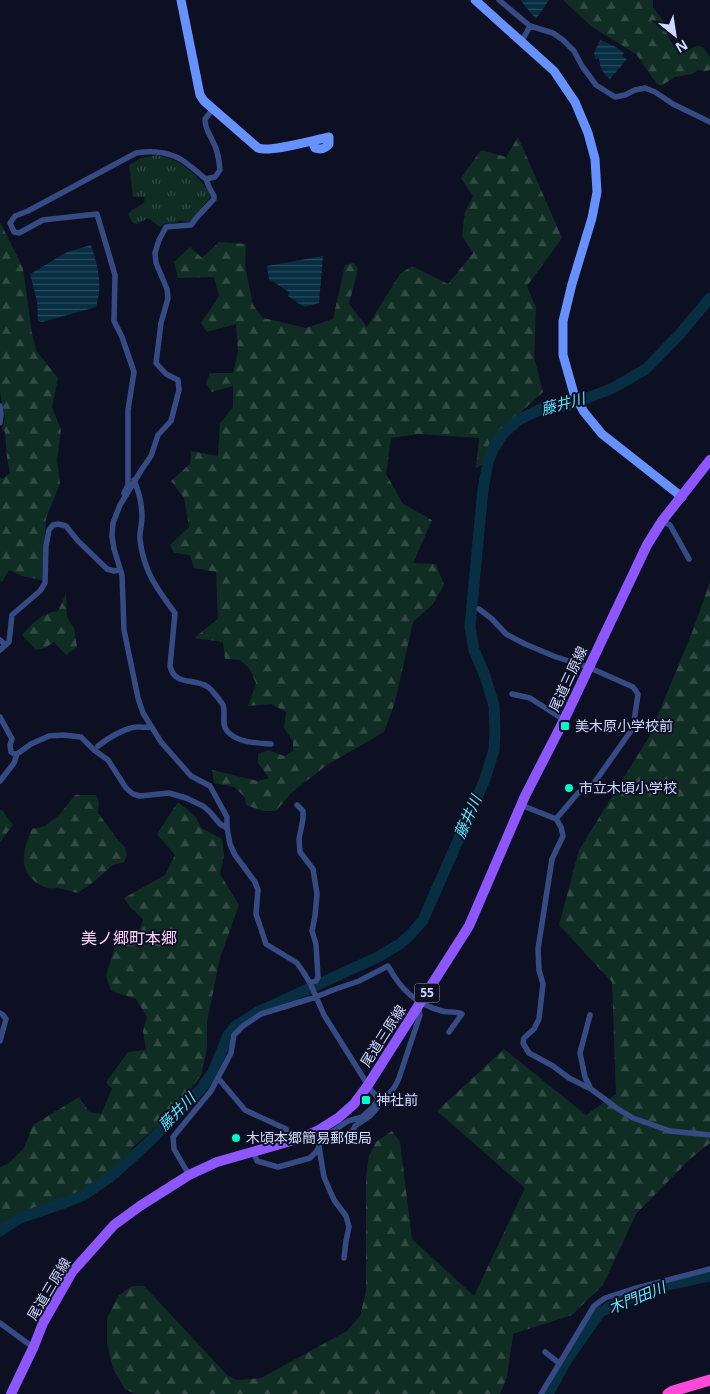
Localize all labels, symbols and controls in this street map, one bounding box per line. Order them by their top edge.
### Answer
north arrow [650,10,700,60]
text: N [672,36,691,58]
water label: 藤井川 [538,387,589,419]
street label: 尾道三原線 [544,643,591,715]
place label: 美木原小学校前 [575,716,673,735]
marker: 美木原小学校前 [559,720,571,732]
place label: 市立木頃小学校 [579,778,677,797]
marker: 市立木頃小学校 [563,782,575,794]
water label: 藤井川 [449,790,486,841]
district label: 美ノ郷町本郷 [81,927,177,949]
road number: 55 [414,984,440,1002]
street label: 尾道三原線 [356,1001,410,1070]
water label: 藤井川 [153,1087,201,1134]
place label: 神社前 [376,1090,418,1109]
marker: 神社前 [360,1094,372,1106]
place label: 木頃本郷簡易郵便局 [246,1128,372,1147]
marker: 木頃本郷簡易郵便局 [230,1132,242,1144]
street label: 尾道三原線 [22,1254,75,1324]
water label: 木門田川 [605,1276,670,1318]

